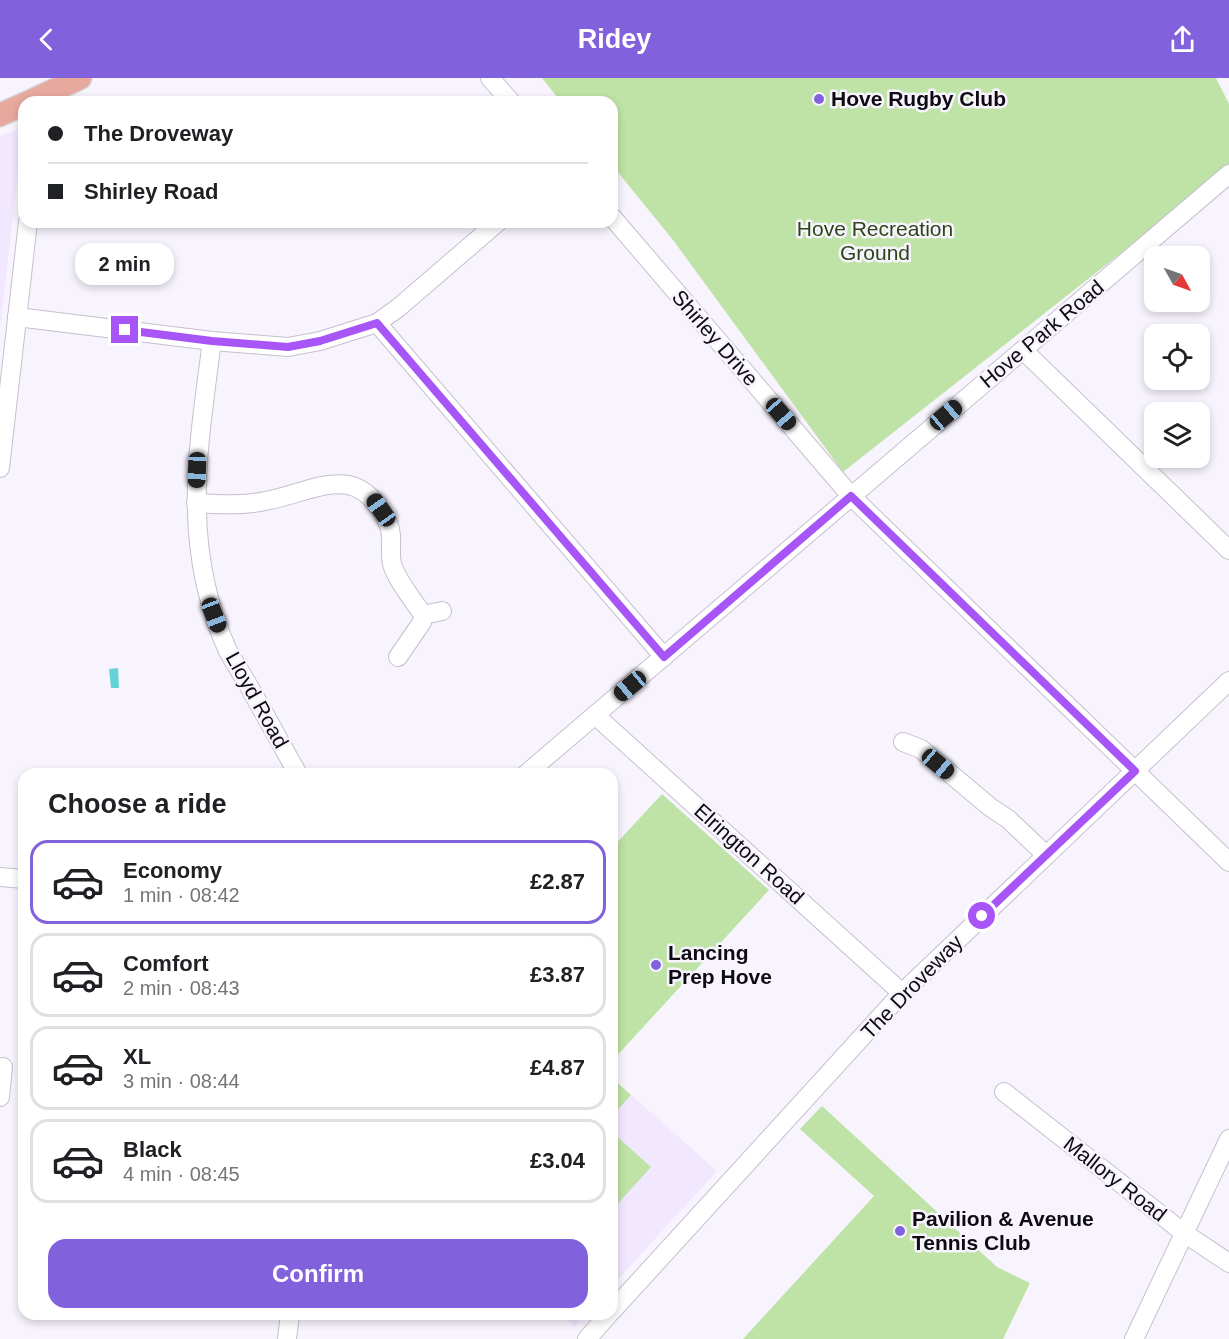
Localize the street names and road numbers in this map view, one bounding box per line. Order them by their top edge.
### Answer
street label: Hove Park Road [975,275,1108,392]
street label: Shirley Drive [668,285,763,390]
street label: Lloyd Road [222,648,293,752]
street label: Elrington Road [690,799,809,909]
street label: The Droveway [856,930,967,1043]
street label: Mallory Road [1059,1131,1171,1226]

